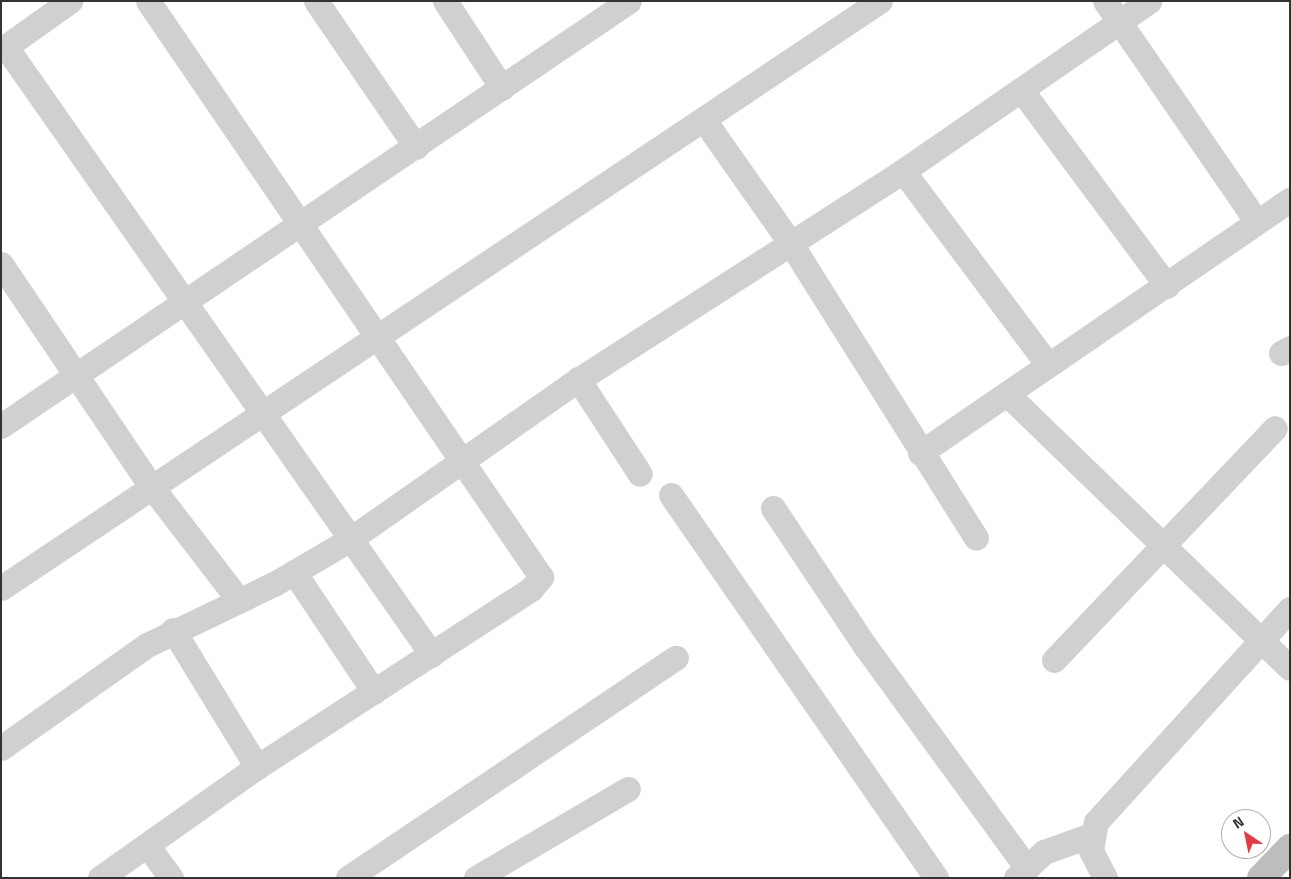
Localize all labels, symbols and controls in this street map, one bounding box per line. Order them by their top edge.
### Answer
north arrow [1221,809,1271,859]
text: N [1228,811,1248,833]

